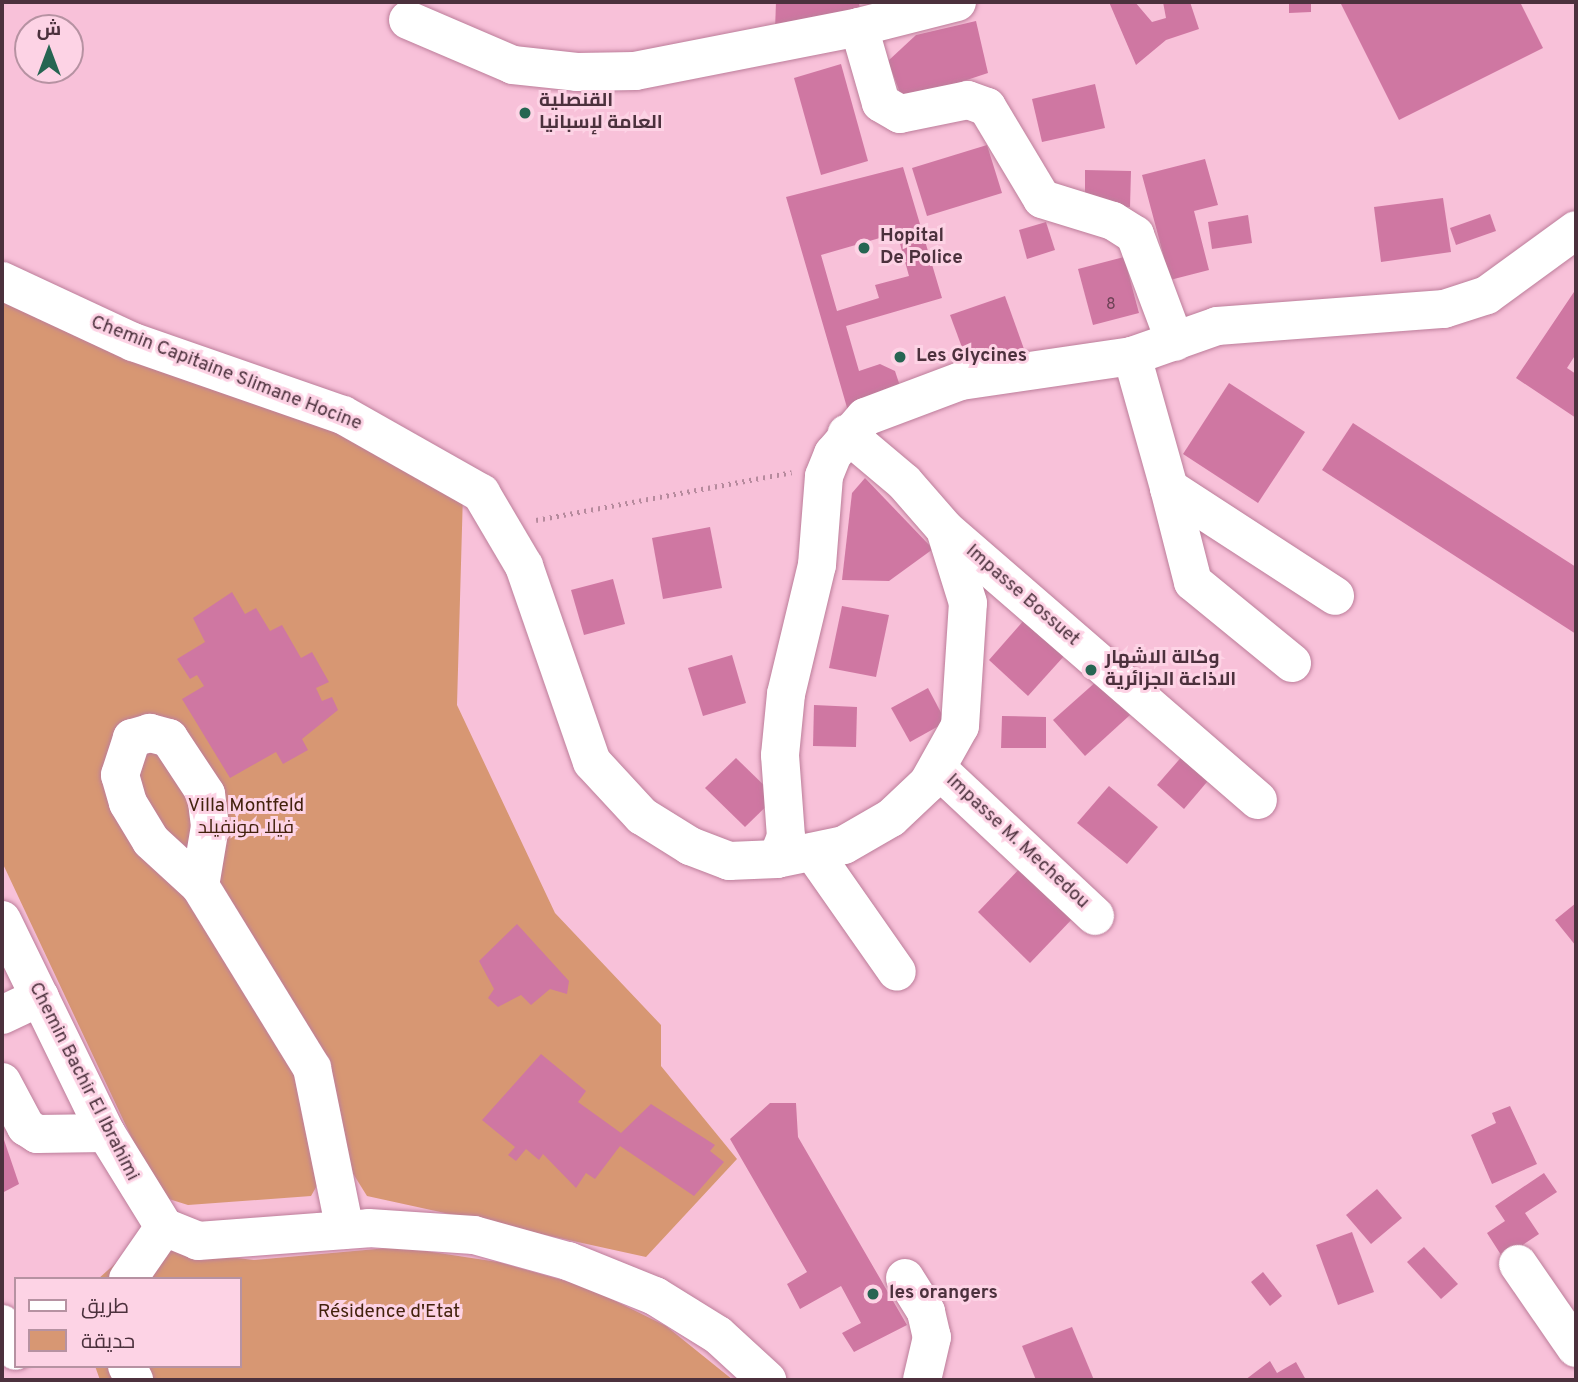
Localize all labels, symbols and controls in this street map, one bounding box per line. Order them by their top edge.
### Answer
north arrow [14,14,84,84]
text: ش [37,18,61,42]
place label: القنصلية العامة لإسبانيا [539,91,663,135]
marker: القنصلية العامة لإسبانيا [517,105,533,121]
place label: Hopital De Police [880,226,963,270]
marker: Hopital De Police [854,238,874,258]
house number: 8 [1106,295,1116,315]
street label: Chemin Capitaine Slimane Hocine [87,312,365,436]
place label: Les Glycines [916,346,1027,368]
marker: Les Glycines [890,347,910,367]
street label: Impasse Bossuet [960,540,1084,652]
place label: وكالة الاشهار الاذاعة الجزائرية [1105,648,1236,692]
marker: وكالة الاشهار الاذاعة الجزائرية [1083,662,1099,678]
street label: Impasse M. Mechedou [941,770,1093,914]
park label: Villa Montfeld فيلا مونفيلد [188,796,304,840]
street label: Chemin Bachir El Ibrahimi [23,979,143,1185]
legend [14,1277,242,1368]
place label: les orangers [889,1283,998,1305]
marker: les orangers [863,1284,883,1304]
text: طريق [81,1294,129,1321]
park label: Résidence d'Etat [318,1302,460,1324]
text: حديقة [81,1329,135,1356]

